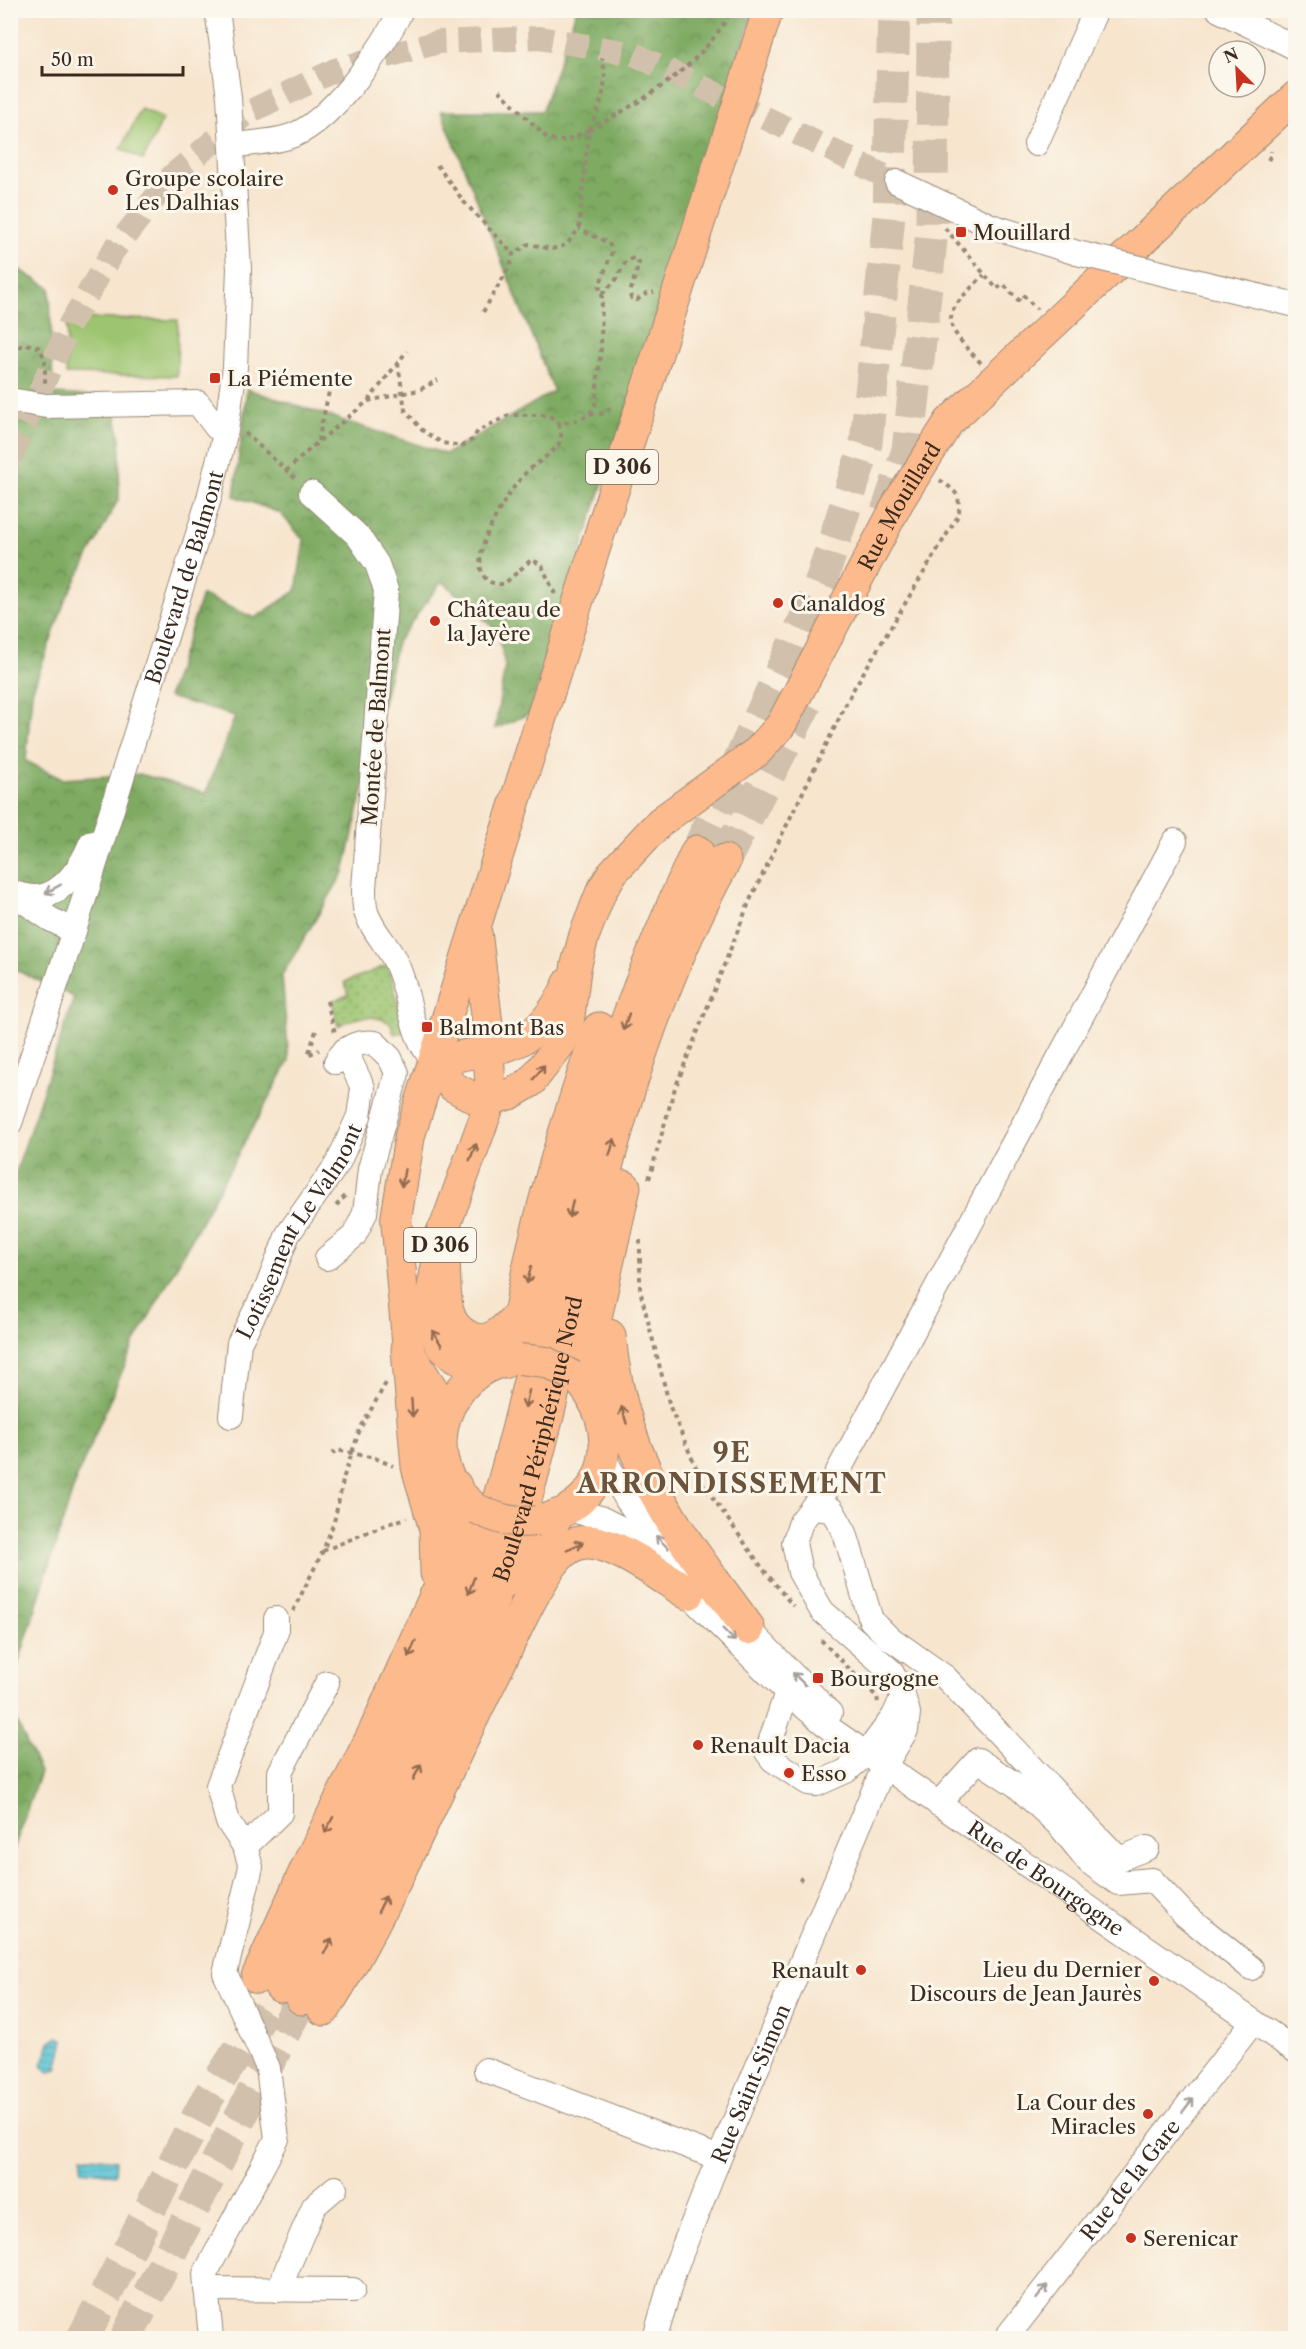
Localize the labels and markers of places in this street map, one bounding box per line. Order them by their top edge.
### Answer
place label: Groupe scolaire Les Dalhias [125,166,284,215]
marker: Groupe scolaire Les Dalhias [106,183,120,197]
place label: Mouillard [973,220,1071,245]
marker: Mouillard [954,225,968,239]
place label: La Piémente [227,366,353,391]
marker: La Piémente [208,371,222,385]
place label: Canaldog [790,591,885,616]
marker: Canaldog [771,596,785,610]
place label: Château de la Jayère [447,597,561,646]
marker: Château de la Jayère [428,614,442,628]
place label: Balmont Bas [439,1015,564,1040]
marker: Balmont Bas [420,1020,434,1034]
place label: Bourgogne [830,1666,939,1691]
marker: Bourgogne [811,1671,825,1685]
place label: Renault Dacia [710,1733,851,1758]
marker: Renault Dacia [691,1738,705,1752]
place label: Esso [801,1761,847,1786]
marker: Esso [782,1766,796,1780]
place label: Lieu du Dernier Discours de Jean Jaurès [909,1957,1142,2006]
place label: Renault [771,1958,850,1983]
marker: Renault [854,1963,868,1977]
marker: Lieu du Dernier Discours de Jean Jaurès [1147,1974,1161,1988]
place label: La Cour des Miracles [1016,2090,1136,2139]
marker: La Cour des Miracles [1141,2107,1155,2121]
place label: Serenicar [1143,2226,1238,2251]
marker: Serenicar [1124,2231,1138,2245]

